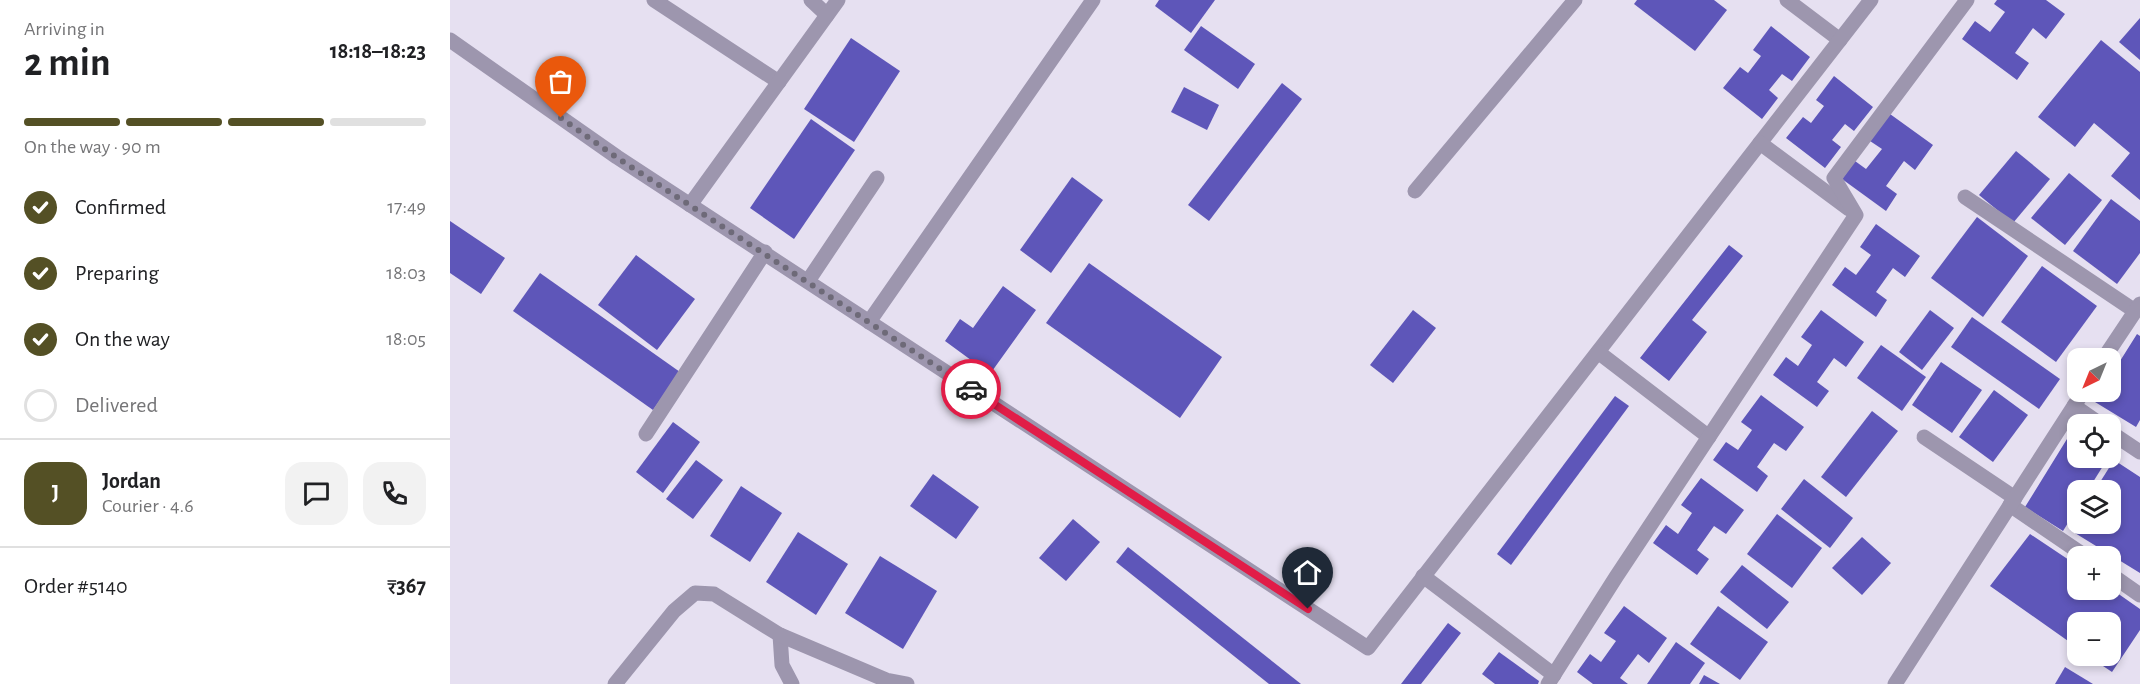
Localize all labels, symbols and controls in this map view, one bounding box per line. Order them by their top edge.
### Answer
text: Arriving in [24,19,105,39]
text: 18:18–18:23 [330,40,426,62]
text: 2 min [24,44,111,83]
pin [535,56,586,118]
icon: bag [544,65,577,98]
text: On the way · 90 m [24,137,161,157]
icon: check [24,191,57,224]
text: Confirmed [75,196,166,218]
text: 17:49 [387,197,426,217]
icon: check [24,257,57,290]
text: Preparing [75,262,159,284]
text: 18:03 [386,263,426,283]
icon: check [24,323,57,356]
text: On the way [75,328,170,350]
text: 18:05 [386,329,426,349]
north arrow [2067,348,2121,402]
map controls [2067,348,2121,666]
courier [941,359,1001,419]
icon: car [955,373,988,406]
text: Delivered [75,394,158,416]
button: locate [2067,414,2121,468]
button: chat [285,462,348,525]
button: phone [363,462,426,525]
text: Jordan [102,470,161,492]
button: layers [2067,480,2121,534]
text: J [52,482,59,504]
text: Courier · 4.6 [102,496,194,516]
button: + [2067,546,2121,600]
pin [1282,547,1333,609]
icon: home [1291,556,1324,589]
text: Order #5140 [24,575,128,597]
text: ₹367 [387,575,426,597]
button: − [2067,612,2121,666]

